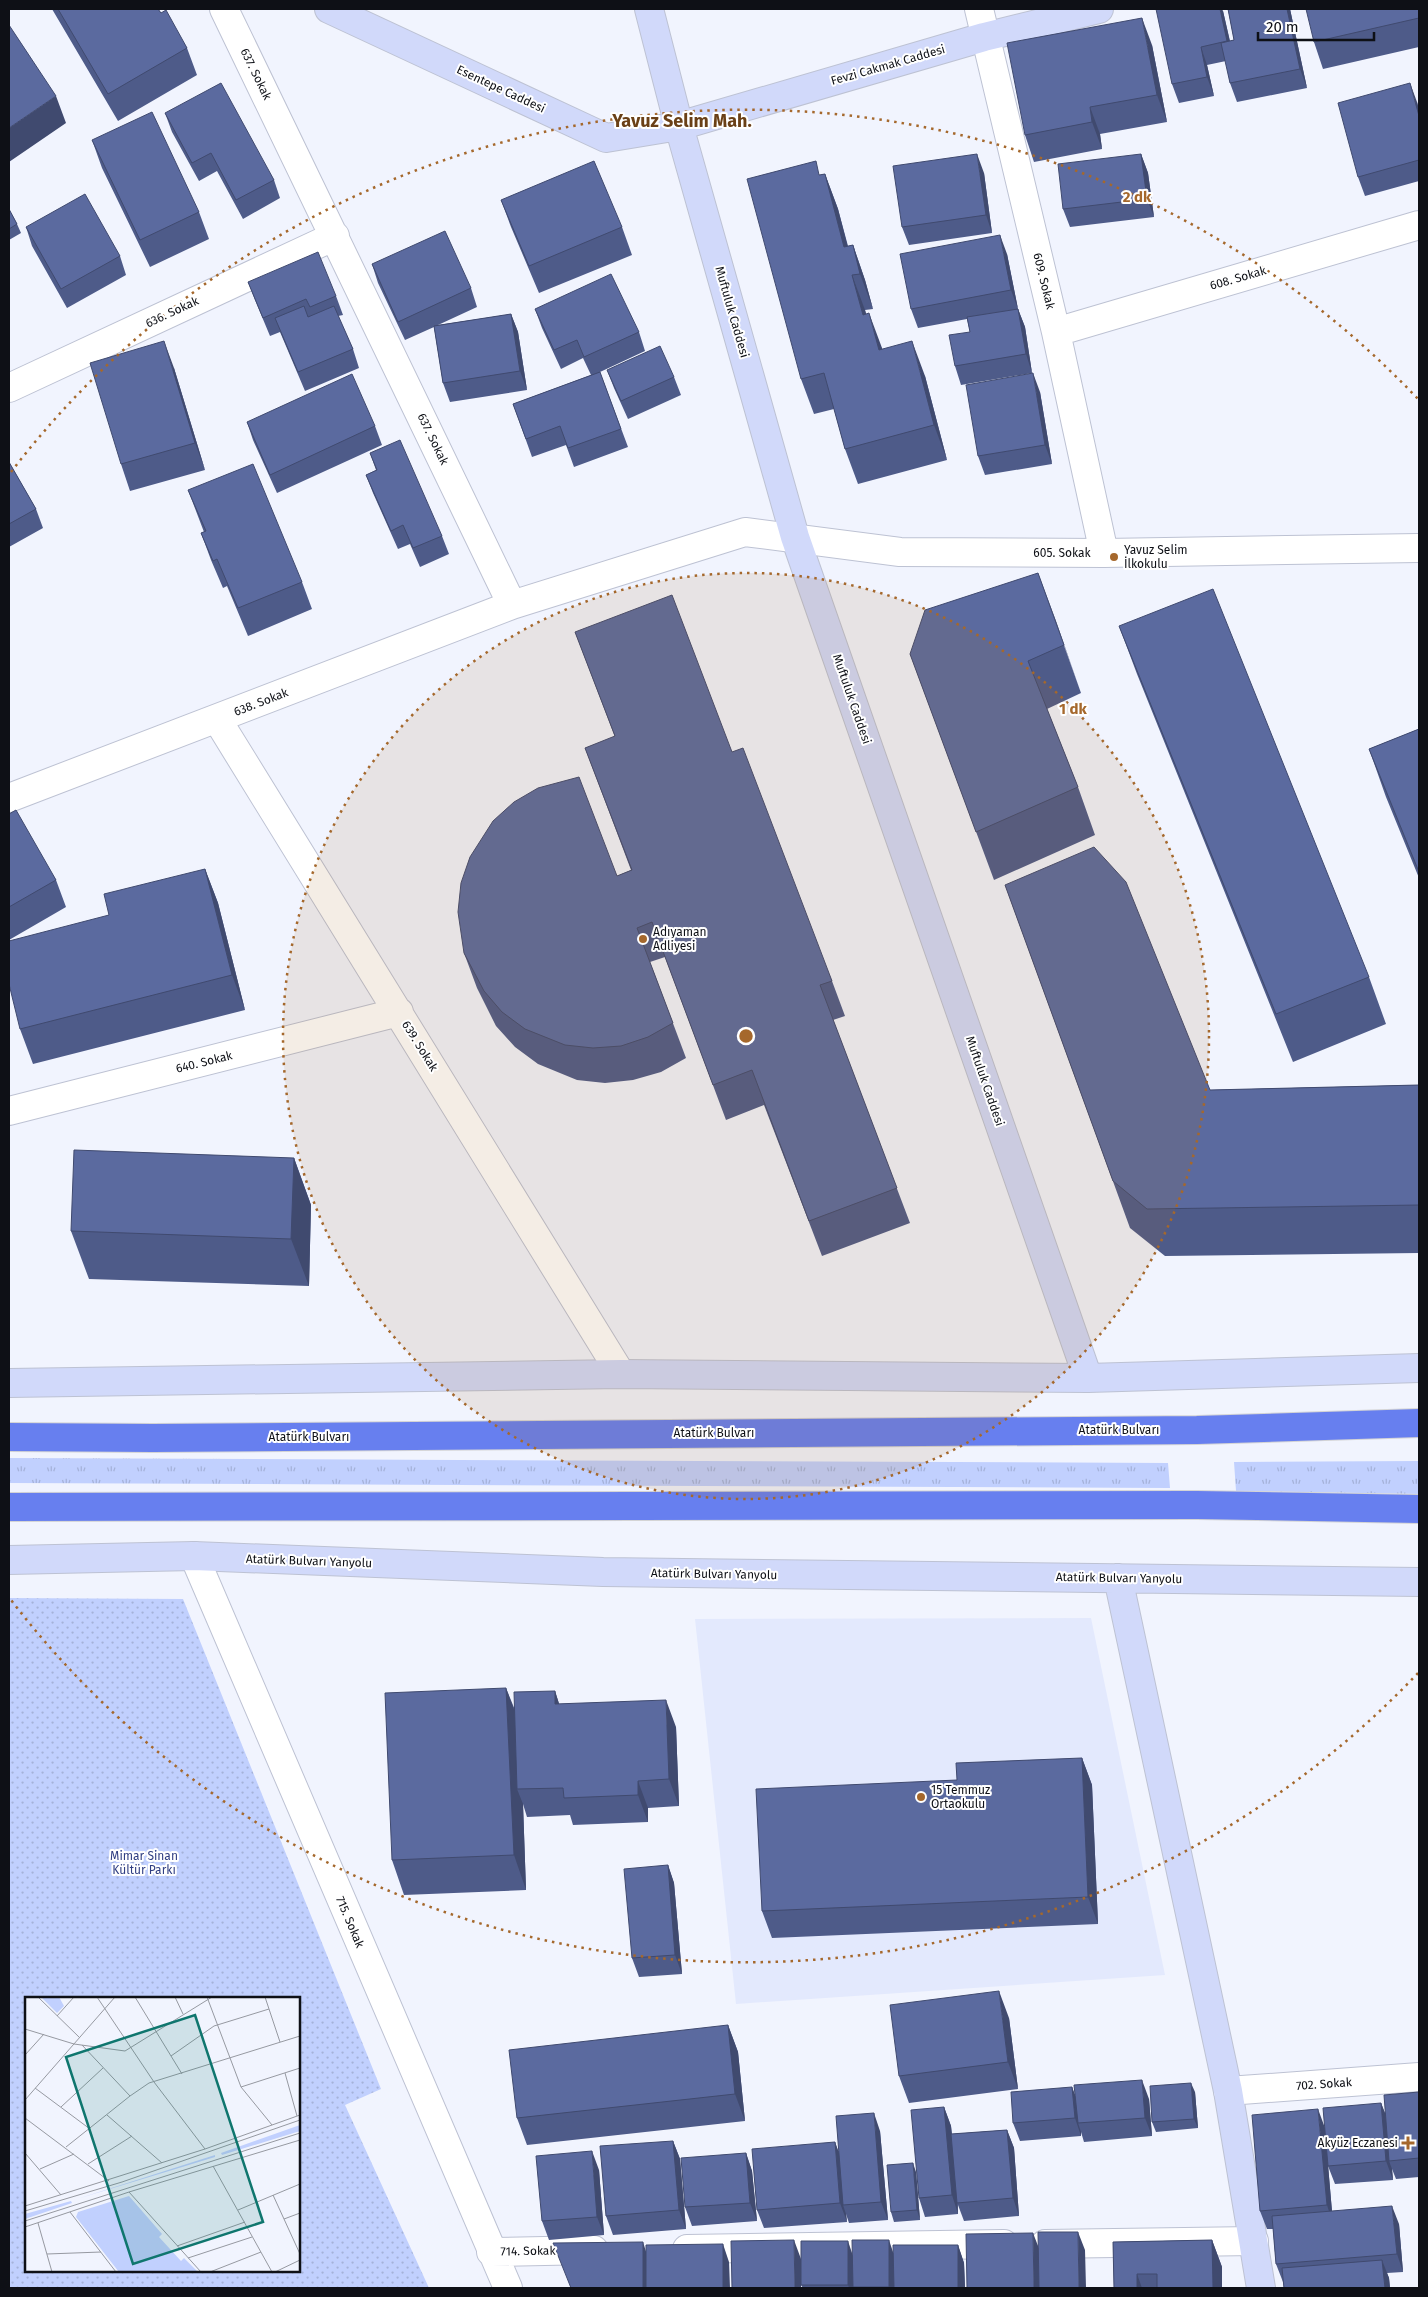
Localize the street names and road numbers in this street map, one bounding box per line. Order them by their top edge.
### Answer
street label: Fevzi Cakmak Caddesi [829,42,947,88]
street label: 637. Sokak [237,46,275,103]
street label: Esentepe Caddesi [454,62,548,116]
street label: 609. Sokak [1030,251,1058,311]
street label: 608. Sokak [1208,263,1269,293]
street label: Muftuluk Caddesi [712,265,752,359]
street label: 636. Sokak [143,293,202,330]
street label: 637. Sokak [414,411,452,468]
street label: 605. Sokak [1033,546,1092,560]
street label: Muftuluk Caddesi [830,652,874,746]
street label: 638. Sokak [232,685,291,719]
street label: 639. Sokak [399,1018,441,1074]
street label: Muftuluk Caddesi [963,1034,1007,1128]
street label: 640. Sokak [174,1048,235,1076]
street label: Atatürk Bulvarı [1079,1423,1159,1437]
street label: Atatürk Bulvarı [674,1426,754,1440]
street label: Atatürk Bulvarı [269,1430,349,1444]
street label: Atatürk Bulvarı Yanyolu [246,1552,372,1570]
street label: Atatürk Bulvarı Yanyolu [651,1566,777,1582]
street label: Atatürk Bulvarı Yanyolu [1056,1570,1182,1586]
street label: 715. Sokak [333,1894,367,1951]
street label: 702. Sokak [1296,2075,1353,2093]
street label: 714. Sokak [500,2244,556,2258]

